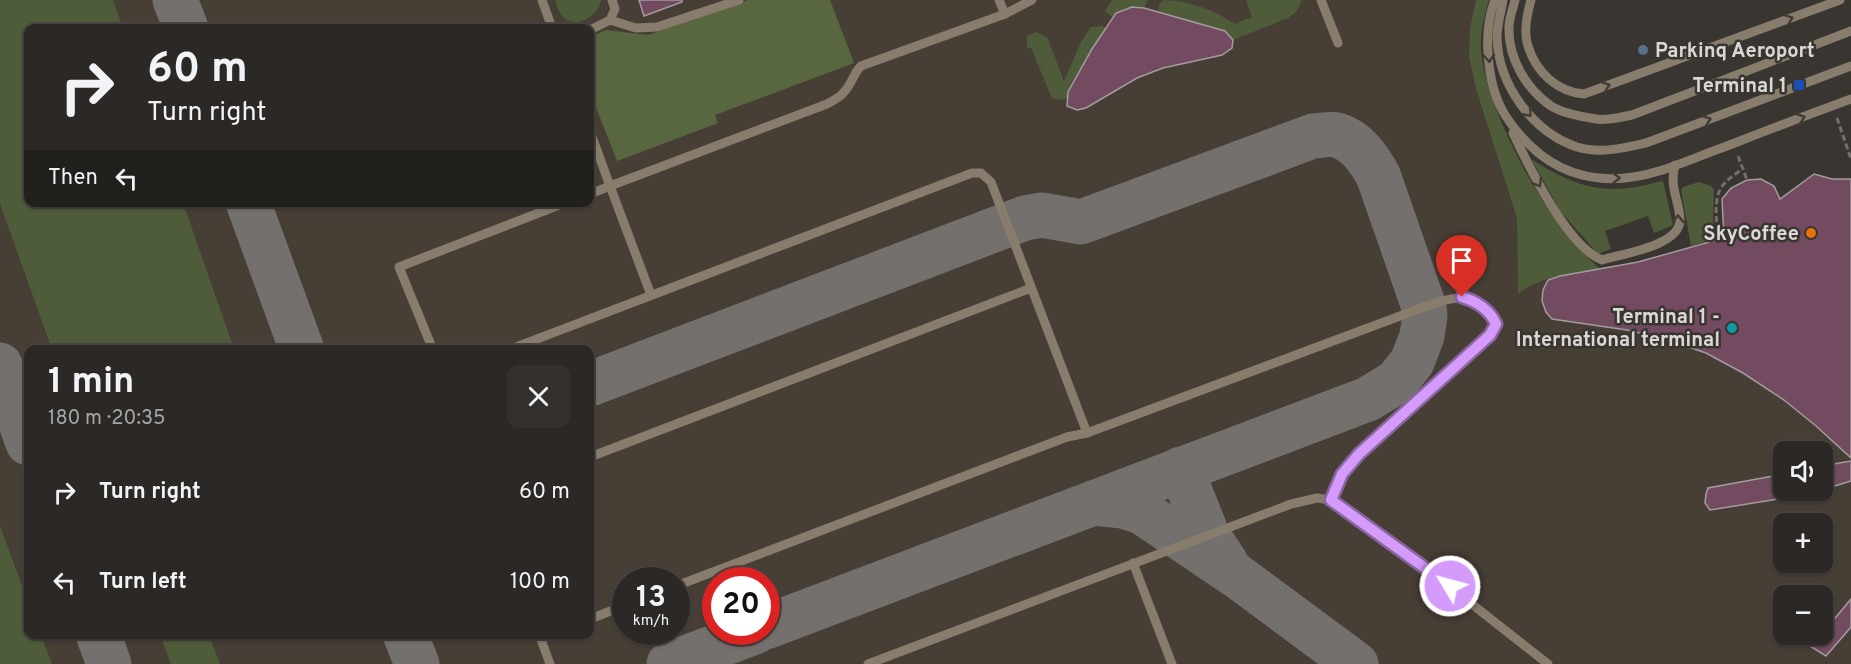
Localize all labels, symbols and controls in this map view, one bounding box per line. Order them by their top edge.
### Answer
one-way arrow [1783,14,1794,26]
place label: Parkinq Aeroport [1655,39,1815,65]
marker: Parkinq Aeroport [1636,43,1650,57]
text: 60 m [147,44,248,97]
icon: right [48,48,126,126]
one-way arrow [1482,53,1495,62]
place label: Terminal 1 [1692,74,1787,100]
marker: Terminal 1 [1792,78,1806,92]
one-way arrow [1600,81,1611,94]
text: Turn right [147,96,266,130]
one-way arrow [1521,106,1532,117]
one-way arrow [1794,113,1805,125]
one-way arrow [1701,115,1712,127]
icon: left [110,162,143,195]
text: Then [48,165,98,192]
one-way arrow [1612,172,1621,184]
one-way arrow [1531,177,1543,187]
one-way arrow [1671,215,1684,224]
place label: SkyCoffee [1703,222,1799,248]
marker: SkyCoffee [1804,226,1818,240]
pin [1436,235,1487,297]
icon: arrive [1445,244,1478,277]
place label: Terminal 1 - International terminal [1516,305,1720,354]
marker: Terminal 1 - International terminal [1725,321,1739,335]
text: 1 min [48,360,134,406]
button: close [507,365,570,428]
text: 180 m · 20:35 [48,406,165,432]
map controls [1773,441,1833,645]
button: sound [1773,441,1833,501]
icon: right [48,476,81,509]
text: Turn right [99,479,201,506]
text: 60 m [519,479,570,506]
button: + [1773,513,1833,573]
position arrow [1418,554,1482,618]
icon: left [48,566,81,599]
speed limit sign: 20 [702,567,780,645]
text: Turn left [99,569,187,596]
text: 100 m [510,569,570,596]
text: 13 [636,580,666,617]
button: − [1773,585,1833,645]
text: km/h [633,612,669,631]

